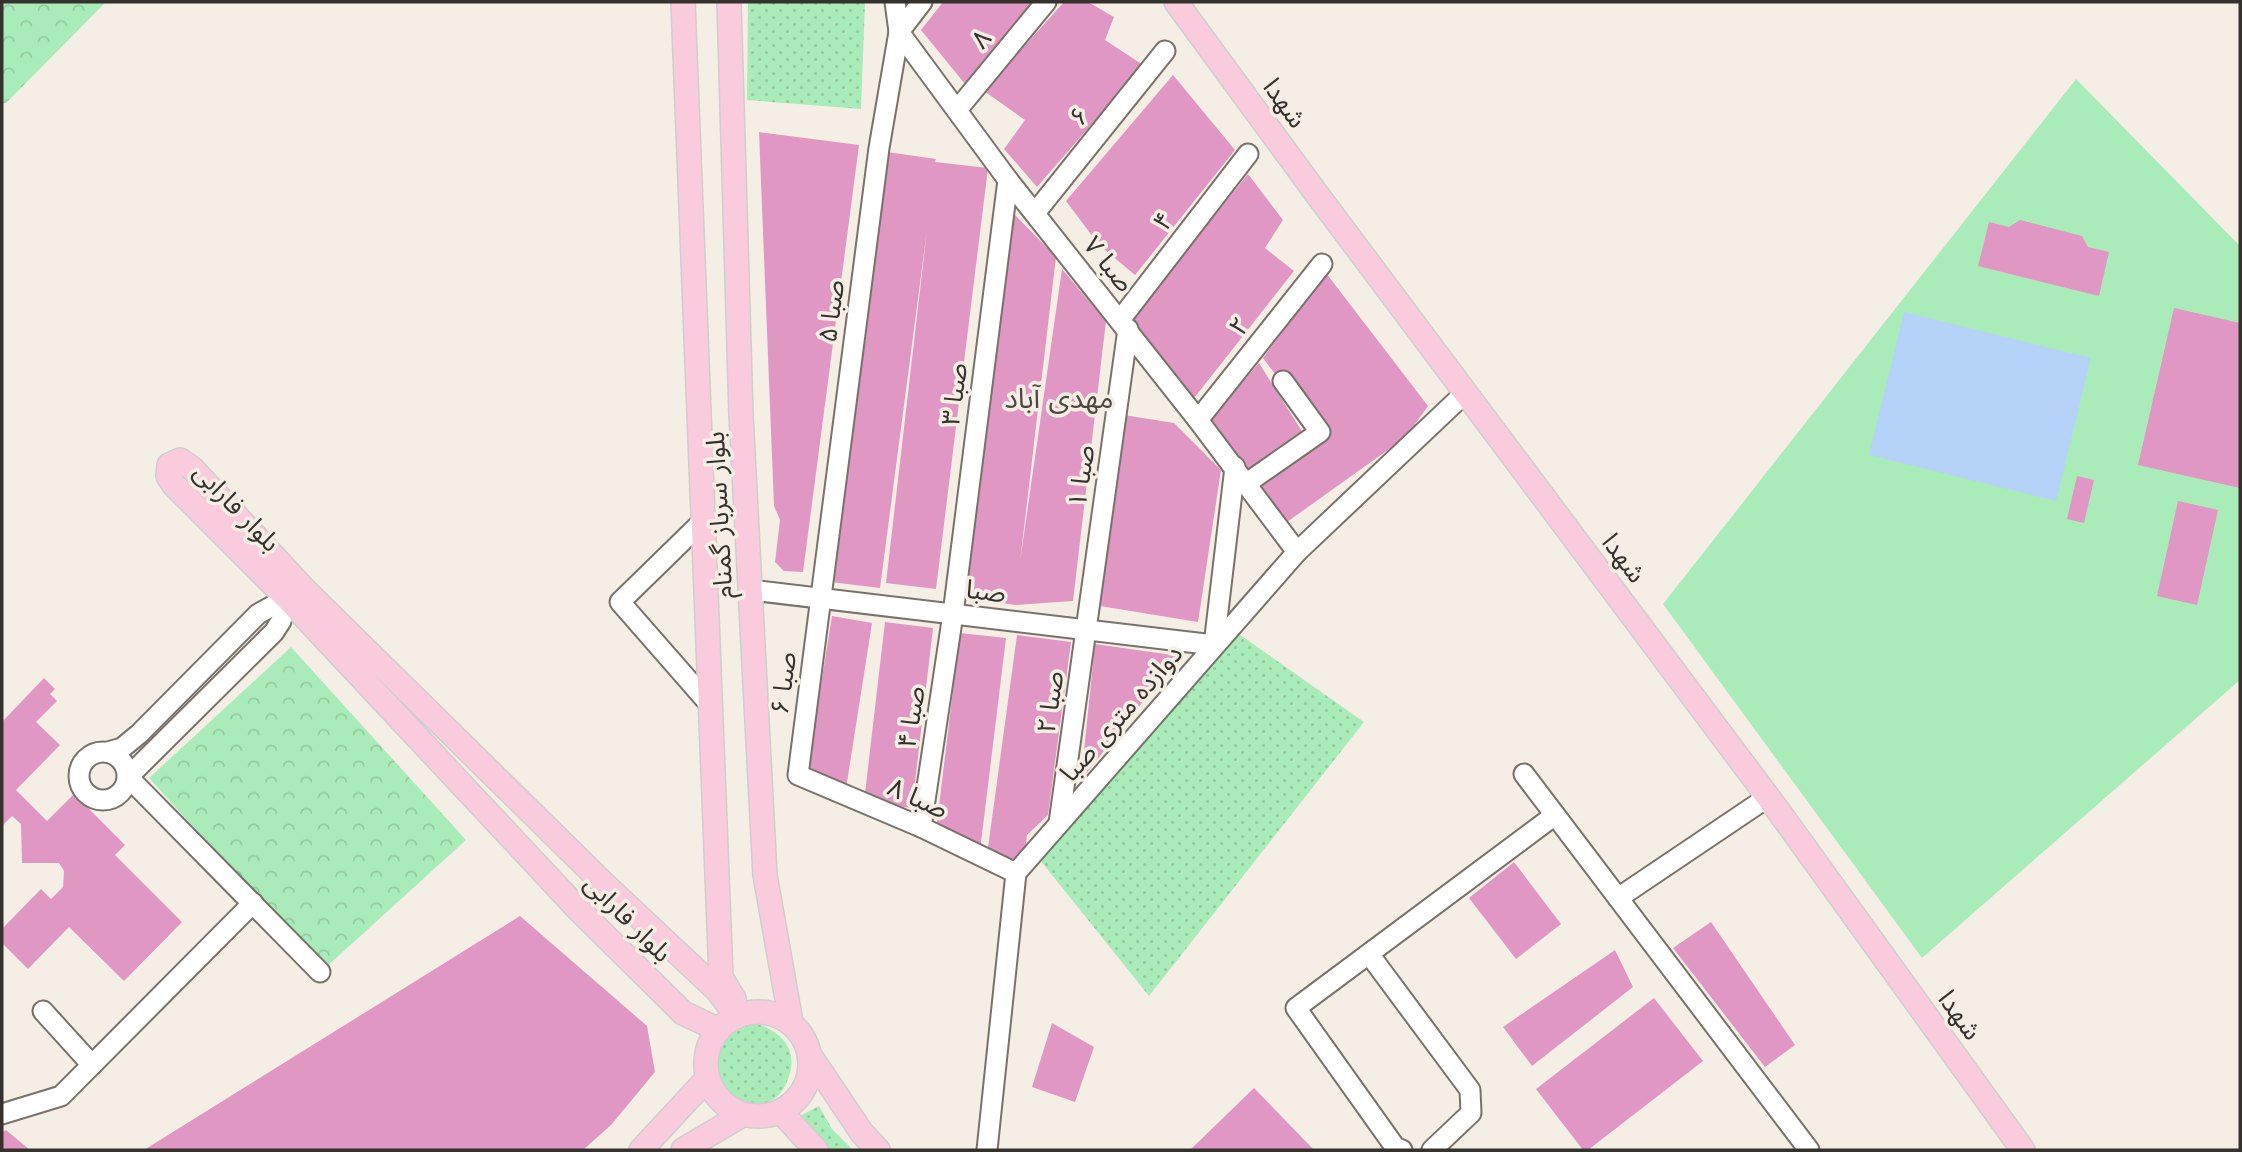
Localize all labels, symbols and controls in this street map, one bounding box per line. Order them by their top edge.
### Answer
street label: ۸ [962,21,1000,57]
street label: شهدا [1254,70,1316,136]
street label: ۶ [1060,98,1098,134]
street label: ۴ [1143,203,1183,239]
street label: صبا ۷ [1075,228,1143,300]
street label: صبا ۵ [808,278,854,344]
street label: ۲ [1219,308,1259,344]
street label: صبا ۳ [931,361,977,427]
district label: مهدی آباد [1004,378,1114,419]
street label: بلوار سرباز گمنام [696,430,743,599]
street label: صبا ۱ [1058,442,1104,510]
street label: بلوار فارابی [185,454,289,560]
street label: شهدا [1593,525,1655,591]
street label: صبا [964,570,1008,612]
street label: دوازده متری صبا [1051,636,1191,790]
street label: صبا ۶ [760,650,806,716]
street label: صبا ۲ [1027,668,1073,736]
street label: صبا ۴ [887,683,935,751]
street label: صبا ۸ [882,768,954,828]
street label: بلوار فارابی [575,865,681,971]
street label: شهدا [1929,982,1991,1048]

